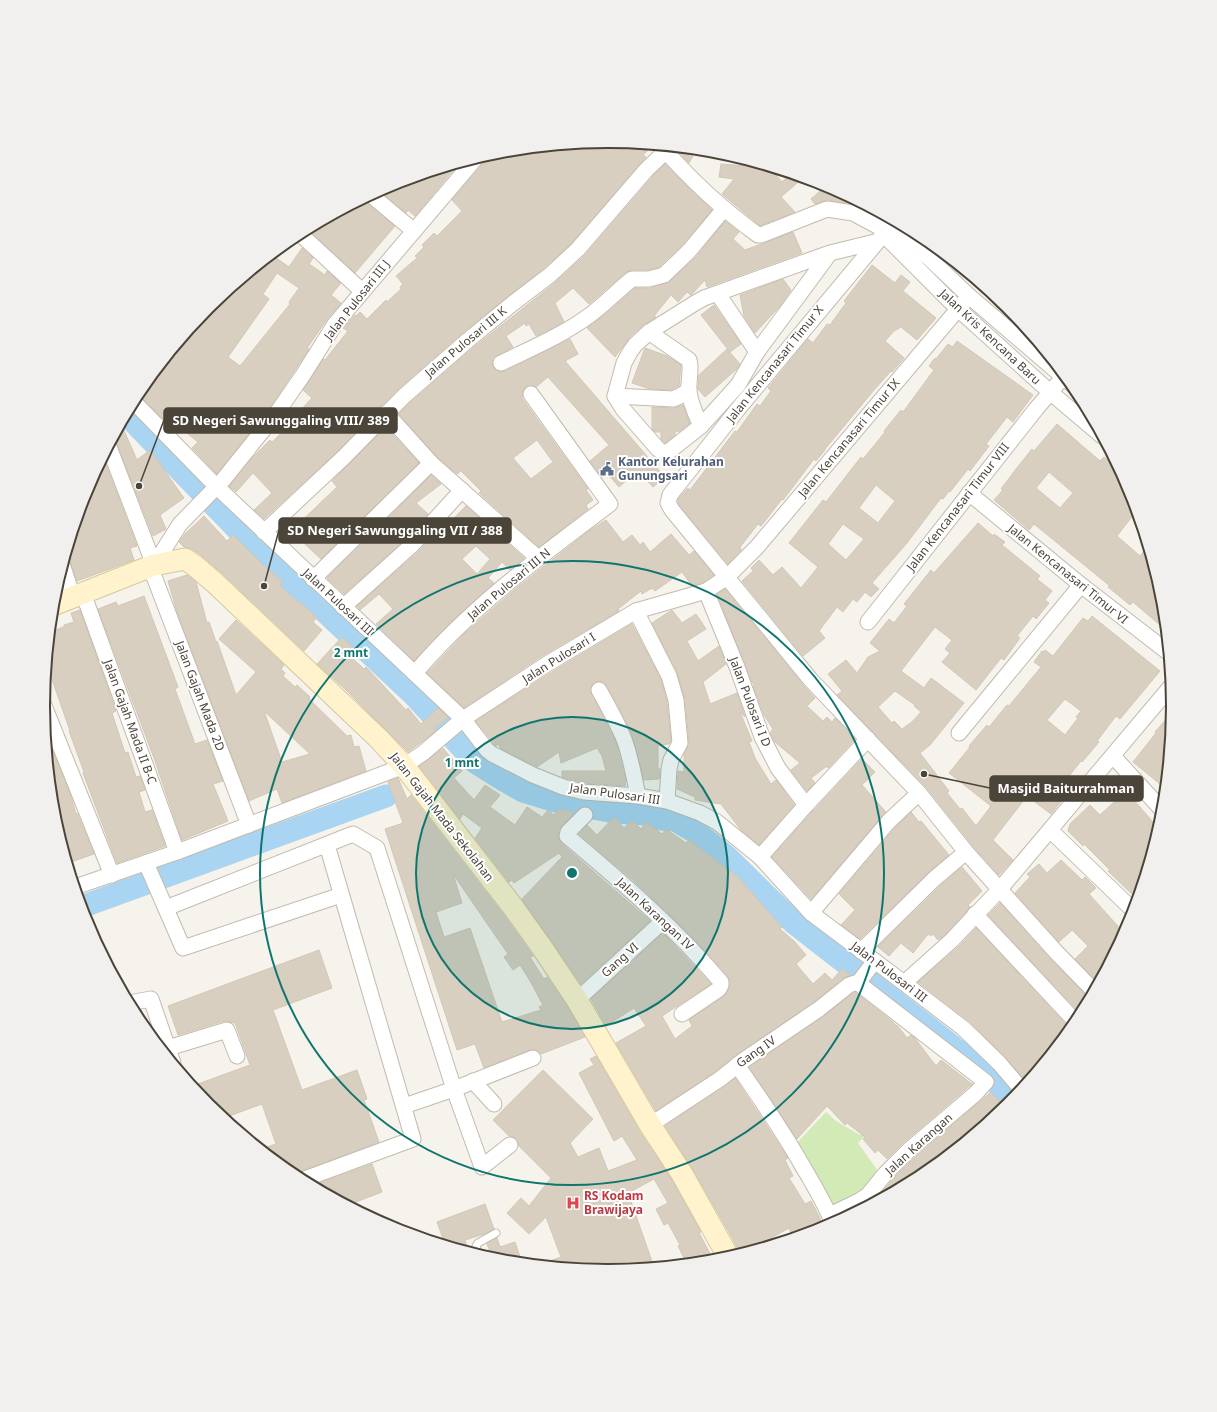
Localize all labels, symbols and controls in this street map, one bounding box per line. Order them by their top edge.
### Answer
street label: Jalan Pulosari III J [319,256,393,344]
street label: Jalan Kris Kencana Baru [935,284,1045,388]
street label: Jalan Pulosari III K [420,302,511,381]
street label: Jalan Kencanasari Timur X [721,302,827,426]
street label: Jalan Kencanasari Timur IX [793,375,903,501]
callout: SD Negeri Sawunggaling VIII/ 389 [164,408,397,433]
text: SD Negeri Sawunggaling VIII/ 389 [172,411,390,429]
street label: Jalan Kencanasari Timur VIII [902,439,1013,575]
place label: Kantor Kelurahan Gunungsari [618,453,724,484]
public building icon: Kantor Kelurahan Gunungsari [599,461,615,477]
callout: SD Negeri Sawunggaling VII / 388 [279,518,511,543]
street label: Jalan Kencanasari Timur VI [1004,519,1132,627]
text: SD Negeri Sawunggaling VII / 388 [287,521,503,539]
street label: Jalan Pulosari III N [463,544,554,624]
street label: Jalan Pulosari III [298,564,378,639]
street label: Jalan Pulosari I [518,628,598,687]
street label: Jalan Gajah Mada 2D [171,637,229,754]
text: 2 mnt [334,644,368,661]
street label: Jalan Pulosari I D [725,653,776,749]
street label: Jalan Gajah Mada II B-C [100,656,161,787]
street label: Jalan Gajah Mada Sekolahan [386,748,498,885]
text: 1 mnt [445,754,479,771]
callout: Masjid Baiturrahman [990,776,1143,801]
street label: Jalan Pulosari III [568,779,661,808]
text: Masjid Baiturrahman [998,779,1134,797]
centre of rings [565,866,579,880]
street label: Jalan Karangan IV [612,873,698,954]
street label: Jalan Pulosari III [847,937,931,1006]
street label: Gang VI [597,938,642,981]
street label: Gang IV [733,1031,780,1071]
street label: Jalan Karangan [881,1109,956,1179]
place label: RS Kodam Brawijaya [584,1187,644,1218]
hospital icon: RS Kodam Brawijaya [565,1195,581,1211]

